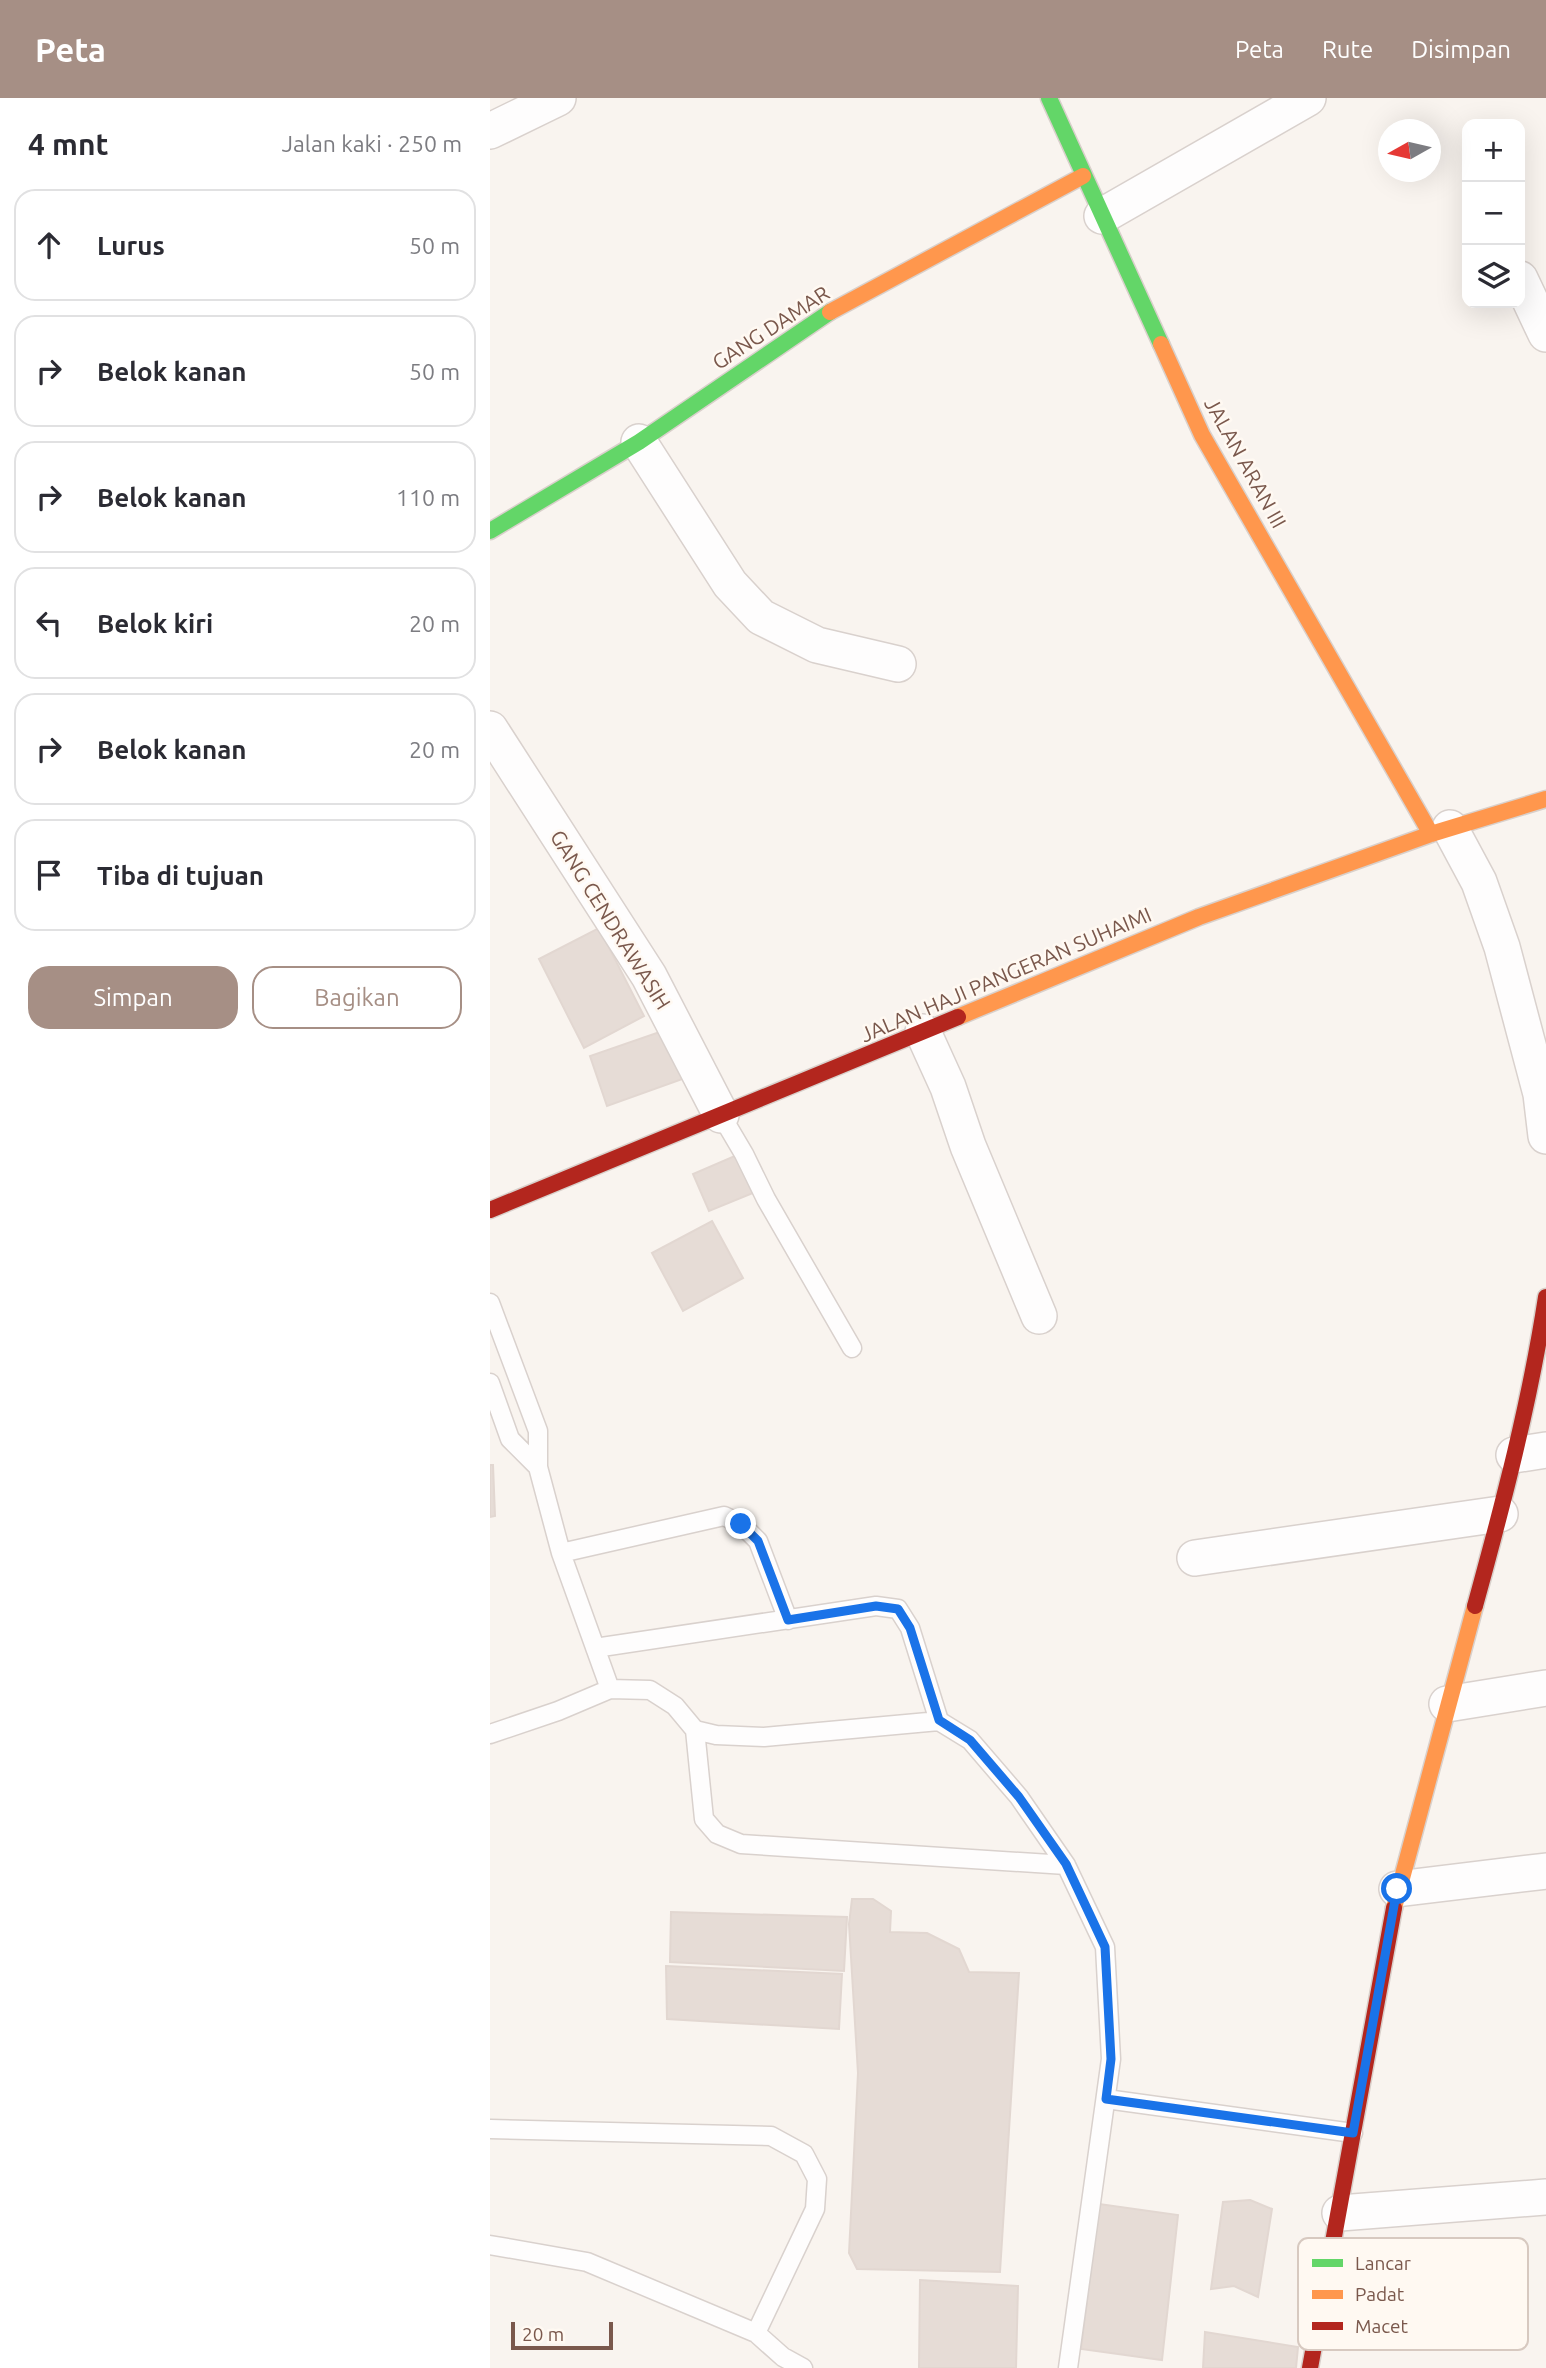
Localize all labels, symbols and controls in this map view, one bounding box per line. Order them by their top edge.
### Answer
text: Peta [35,31,106,68]
text: Peta [1235,36,1284,63]
text: Rute [1322,36,1373,63]
text: Disimpan [1411,36,1511,63]
north arrow [1378,119,1441,182]
map controls [1462,119,1525,308]
button: + [1462,119,1525,182]
text: 4 mnt [28,127,108,161]
text: Jalan kaki · 250 m [282,131,462,156]
button: − [1462,182,1525,245]
icon: ahead [30,226,68,264]
text: Lurus [97,231,165,260]
text: 50 m [409,233,460,258]
button: layers [1462,245,1525,308]
street label: GANG DAMAR [707,280,833,374]
icon: right [30,352,68,390]
text: Belok kanan [97,357,247,386]
text: 50 m [409,359,460,384]
street label: JALAN ARAN III [1200,393,1292,532]
icon: right [30,478,68,516]
text: Belok kanan [97,483,247,512]
text: 110 m [396,485,460,510]
icon: left [30,604,68,642]
text: Belok kiri [97,609,213,638]
text: 20 m [409,611,460,636]
icon: right [30,730,68,768]
text: Belok kanan [97,735,247,764]
text: 20 m [409,737,460,762]
street label: GANG CENDRAWASIH [546,825,676,1014]
icon: arrive [30,856,68,894]
text: Tiba di tujuan [97,861,264,890]
street label: JALAN HAJI PANGERAN SUHAIMI [856,902,1155,1046]
button: Simpan [28,966,238,1029]
button: Bagikan [252,966,462,1029]
route end [725,1508,756,1539]
route start [1381,1873,1412,1904]
legend [1298,2238,1528,2350]
text: Lancar [1355,2252,1411,2274]
text: Padat [1355,2283,1405,2305]
text: Macet [1355,2315,1409,2337]
scale bar [511,2319,612,2351]
text: 20 m [522,2323,564,2345]

